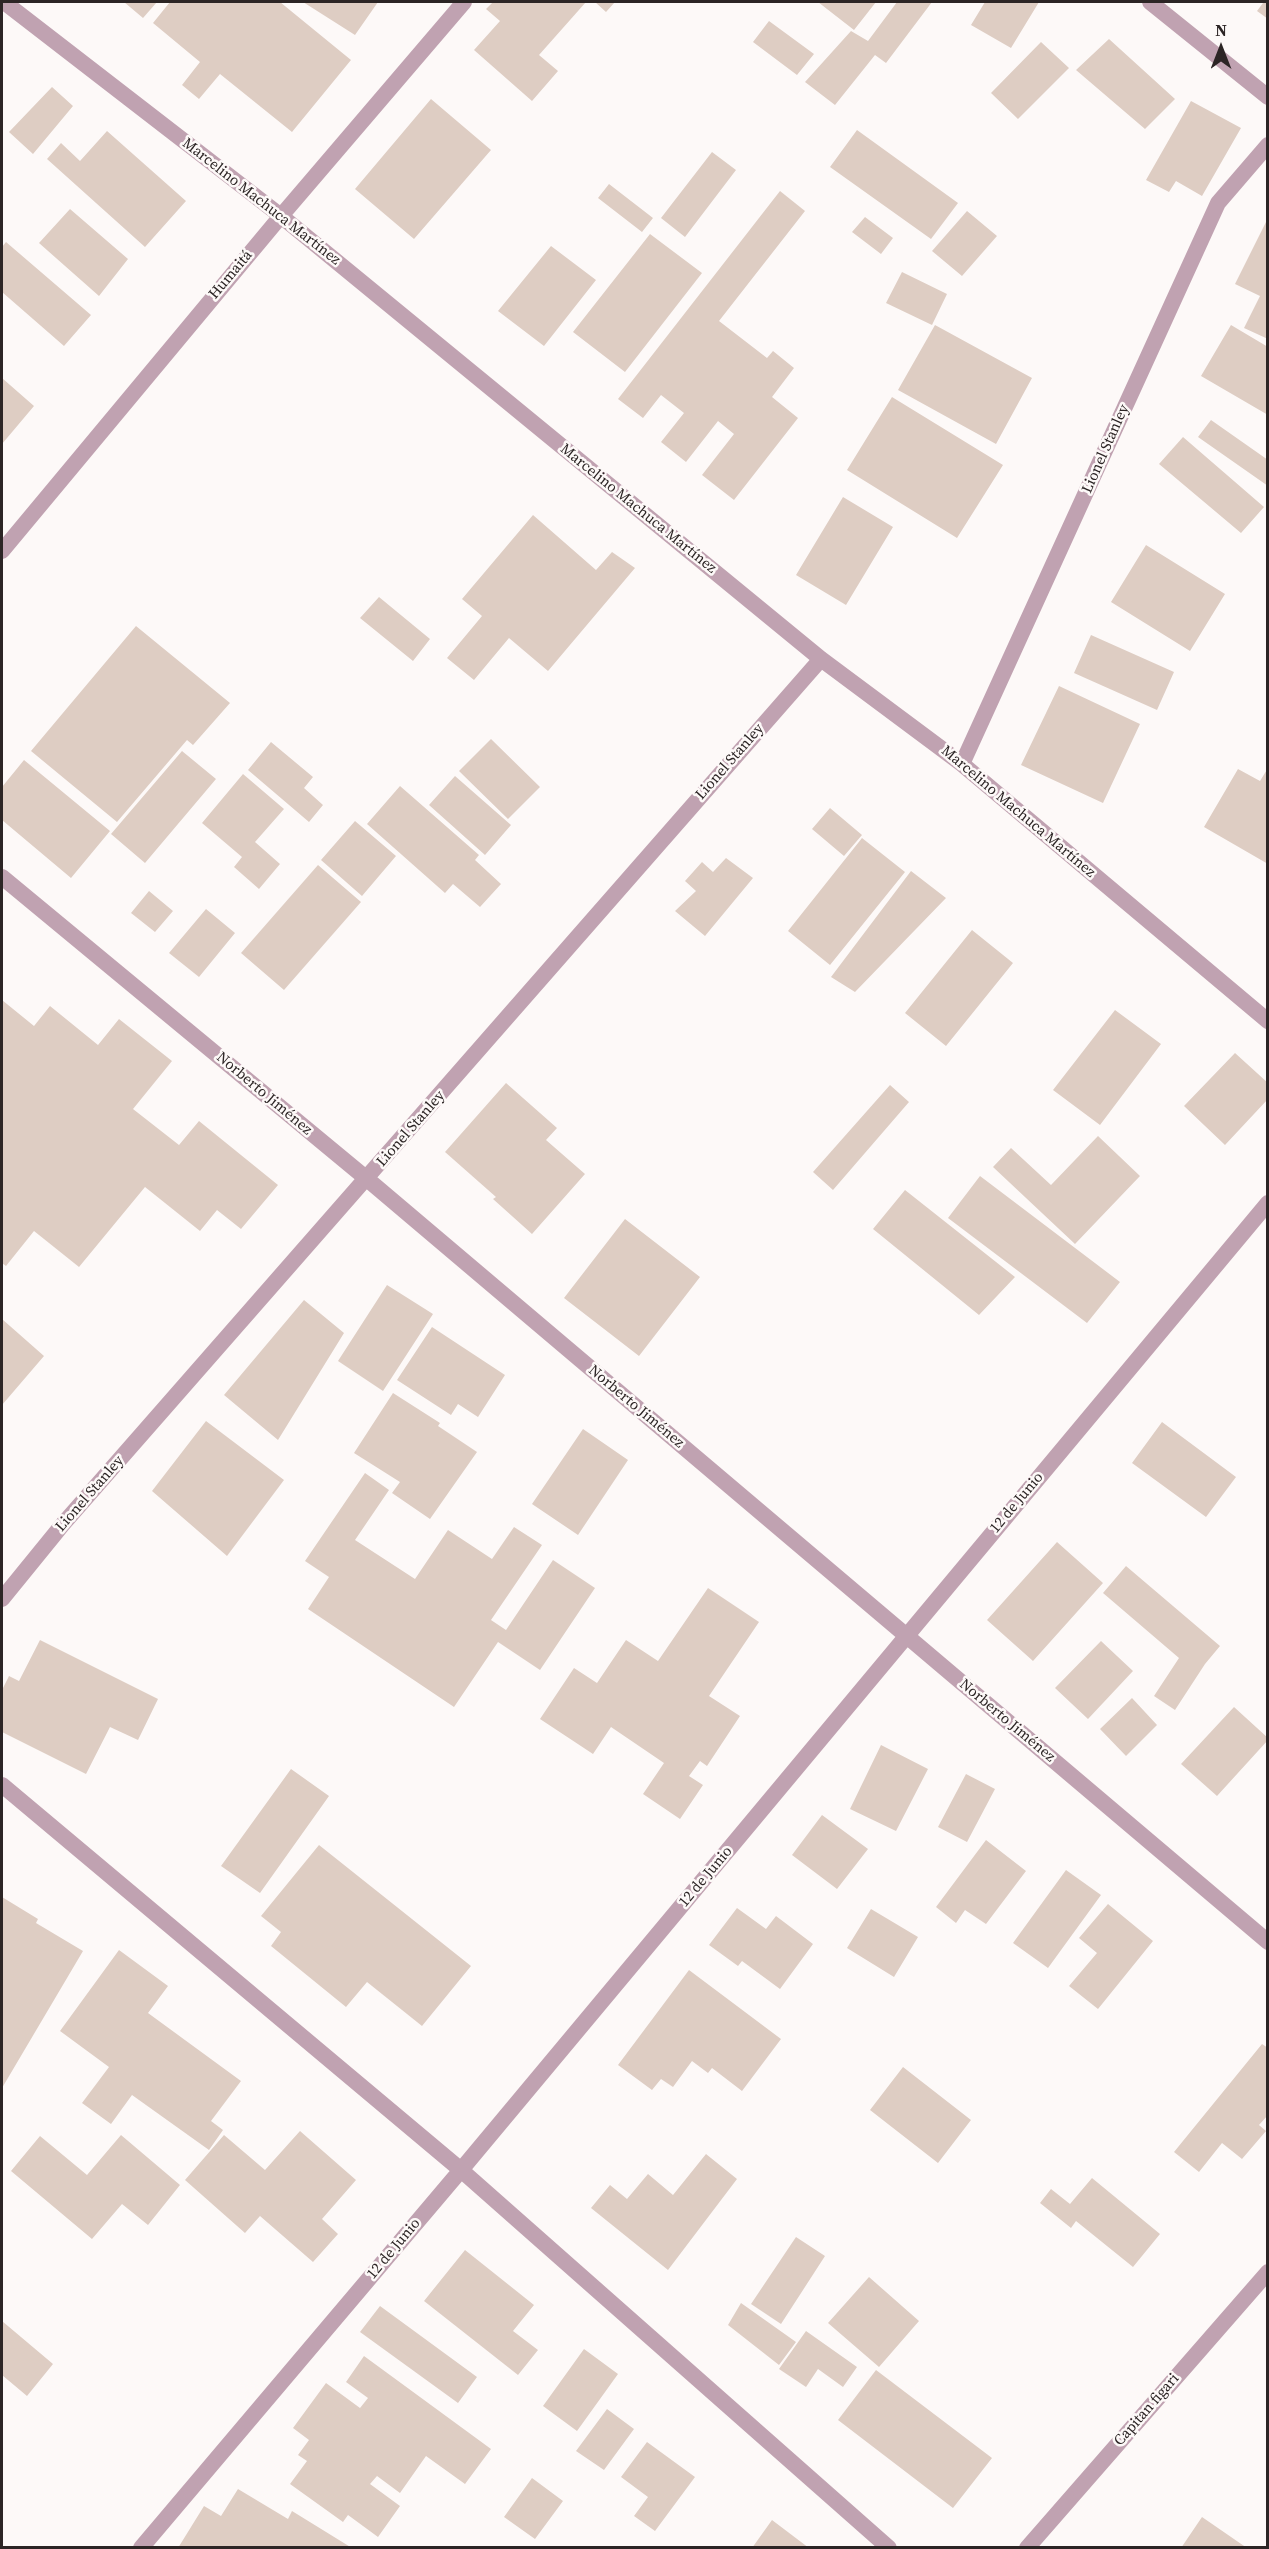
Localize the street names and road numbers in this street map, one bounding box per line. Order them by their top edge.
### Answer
street label: Marcelino Machuca Martínez [178,135,344,269]
street label: Humaitá [205,247,257,303]
street label: Lionel Stanley [1078,402,1134,496]
street label: Marcelino Machuca Martínez [556,440,720,578]
street label: Lionel Stanley [692,720,768,804]
street label: Marcelino Machuca Martínez [937,742,1099,882]
street label: Norberto Jiménez [212,1049,316,1139]
street label: Lionel Stanley [373,1087,449,1171]
street label: Norberto Jiménez [584,1362,688,1452]
street label: Lionel Stanley [52,1452,128,1536]
street label: 12 de Junio [986,1469,1048,1537]
street label: Norberto Jiménez [955,1676,1059,1766]
street label: 12 de Junio [675,1843,737,1911]
street label: 12 de Junio [363,2215,425,2283]
street label: Capitan figari [1111,2370,1183,2450]

